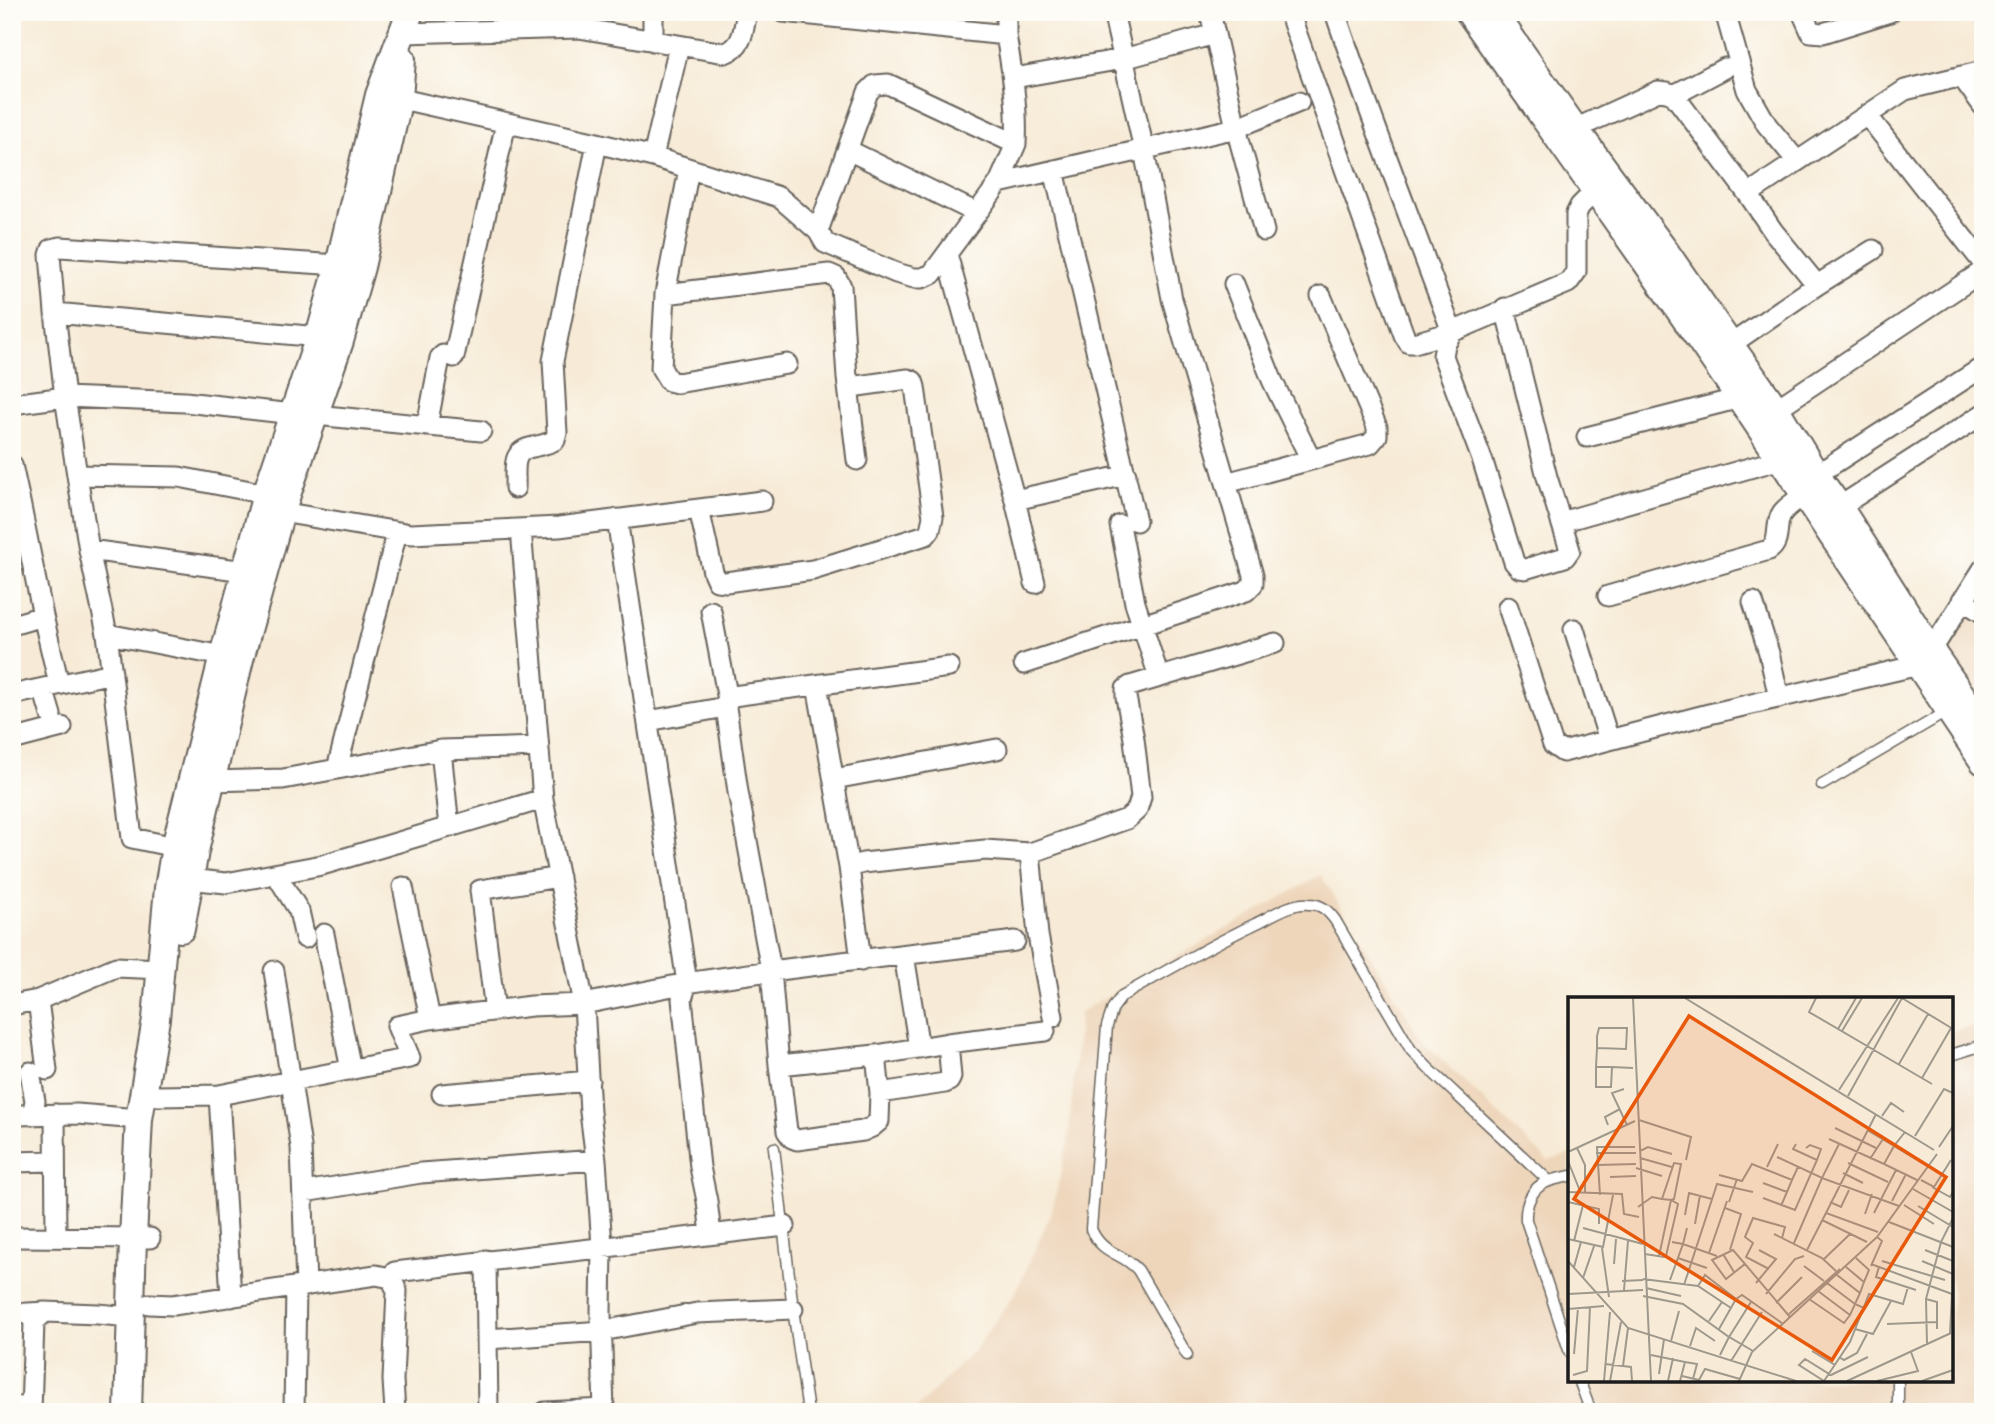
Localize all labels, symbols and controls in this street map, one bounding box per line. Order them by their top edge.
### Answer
inset map [1568,997,1953,1382]

